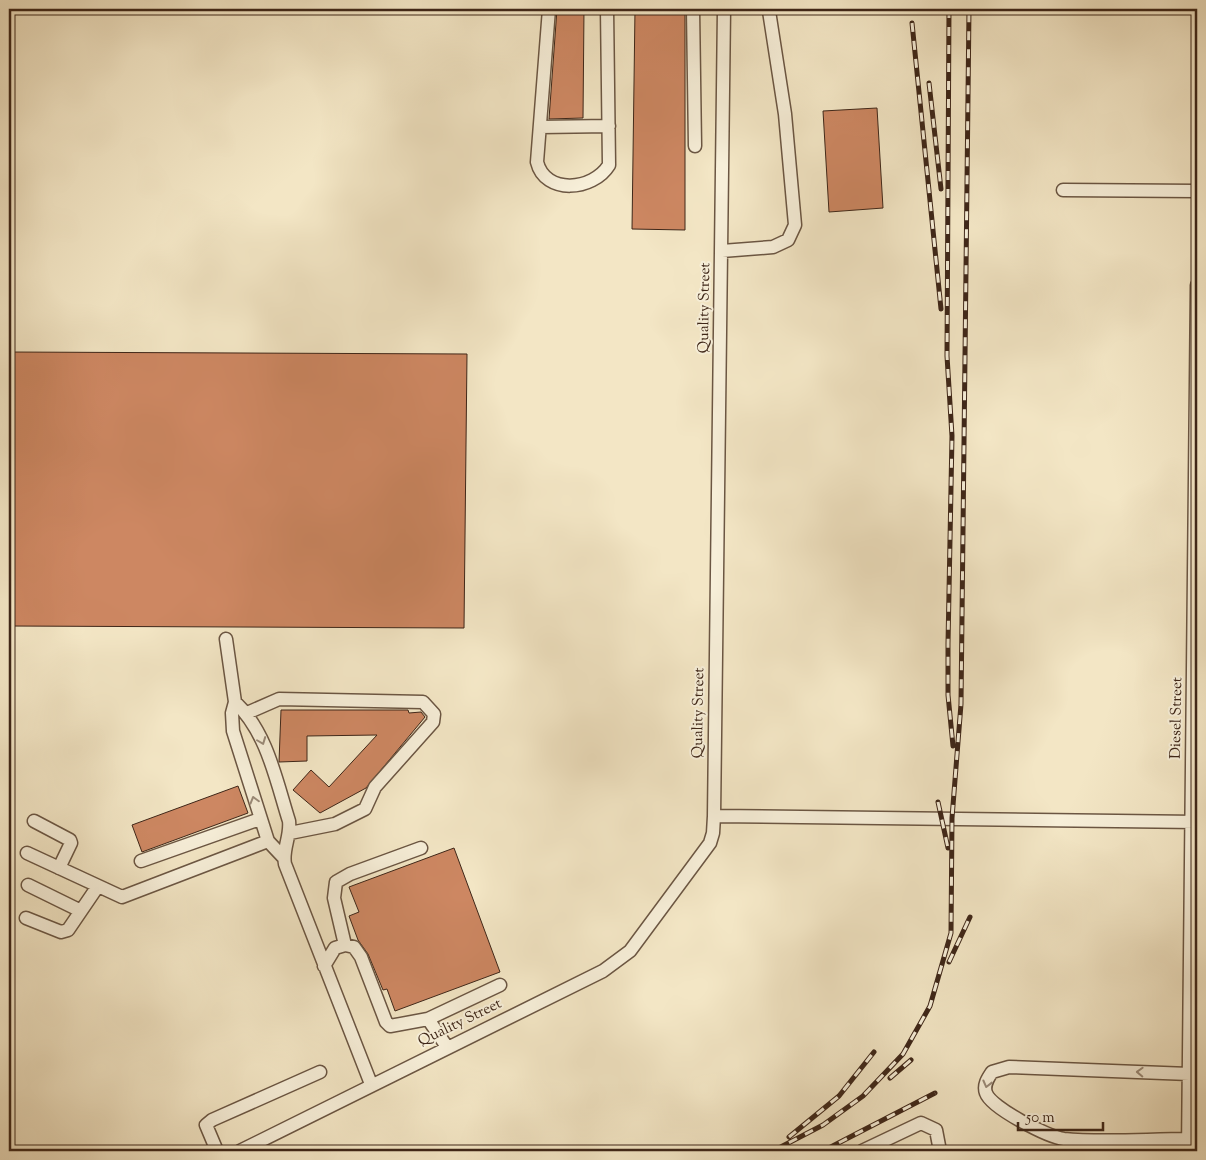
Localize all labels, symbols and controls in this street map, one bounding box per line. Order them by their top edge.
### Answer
street label: Quality Street [694,262,716,354]
street label: Quality Street [688,667,710,759]
street label: Diesel Street [1166,677,1188,759]
one-way arrow [256,736,266,745]
one-way arrow [250,796,260,805]
street label: Quality Street [414,994,506,1052]
one-way arrow [1136,1067,1144,1078]
one-way arrow [982,1080,993,1088]
scale bar [1018,1100,1104,1132]
text: 50 m [1025,1108,1055,1129]

